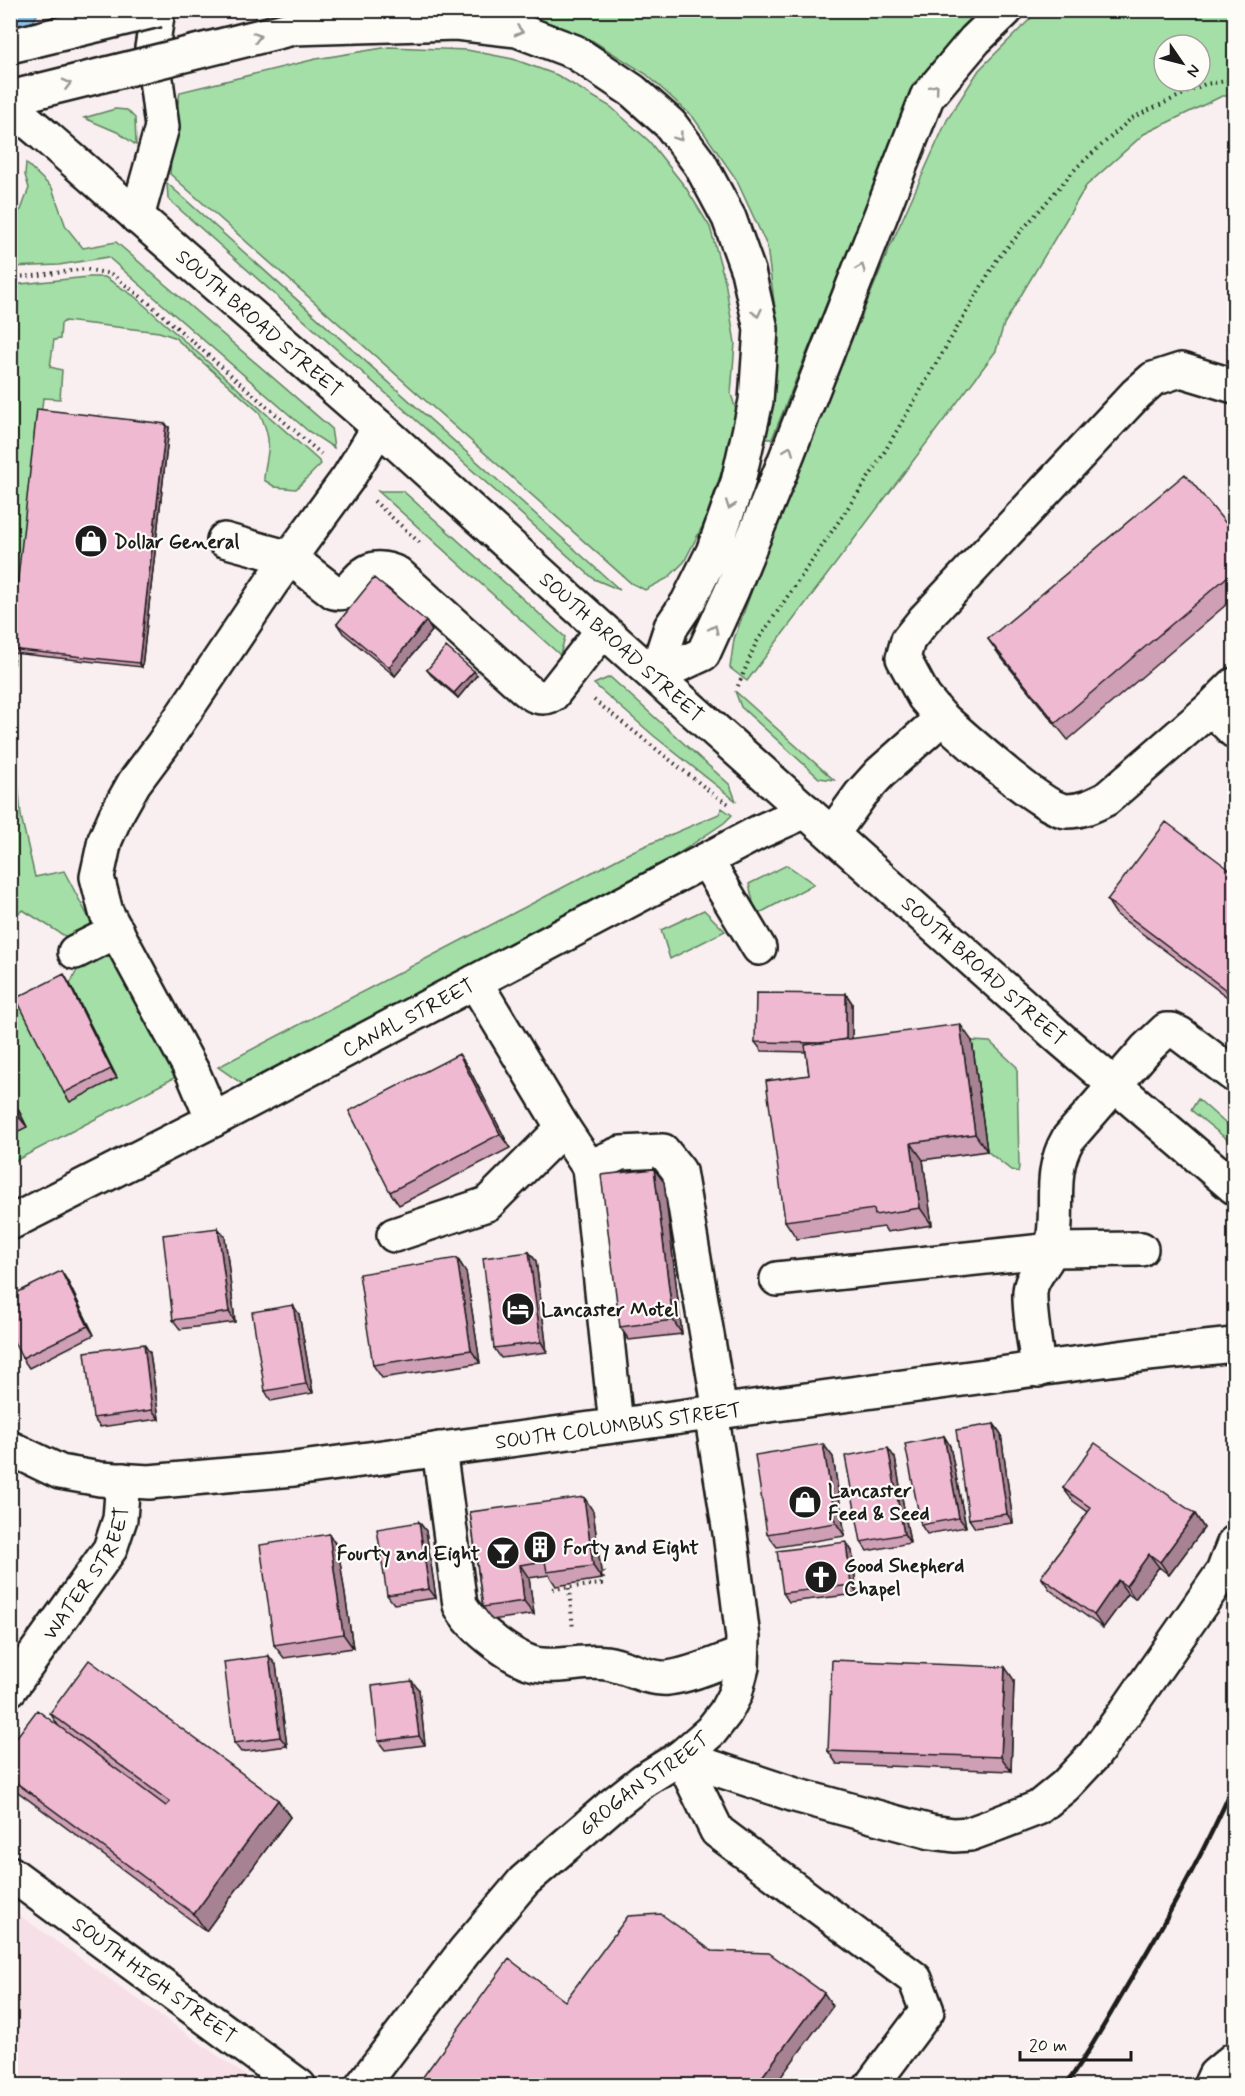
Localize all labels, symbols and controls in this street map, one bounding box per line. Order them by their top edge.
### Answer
one-way arrow [514,24,524,37]
one-way arrow [251,32,261,44]
north arrow [1152,33,1212,93]
text: N [1181,60,1205,81]
one-way arrow [62,78,72,91]
one-way arrow [927,84,938,95]
one-way arrow [672,130,683,141]
street label: SOUTH BROAD STREET [170,244,348,404]
one-way arrow [853,263,866,274]
one-way arrow [750,308,763,318]
one-way arrow [782,445,795,455]
one-way arrow [725,499,738,509]
shop icon: Dollar General [73,523,109,559]
place label: Dollar General [114,529,240,556]
street label: SOUTH BROAD STREET [533,567,709,729]
one-way arrow [707,625,719,636]
street label: SOUTH BROAD STREET [895,891,1072,1053]
street label: CANAL STREET [338,973,479,1065]
hotel icon: Lancaster Motel [500,1291,536,1327]
place label: Lancaster Motel [541,1297,679,1324]
street label: SOUTH COLUMBUS STREET [494,1397,743,1457]
place label: Lancaster Feed & Seed [828,1478,930,1528]
shop icon: Lancaster Feed & Seed [787,1484,823,1520]
street label: WATER STREET [37,1505,136,1646]
building icon: Forty and Eight [522,1529,558,1565]
bar icon: Fourty and Eight [485,1535,521,1571]
place label: Forty and Eight [563,1535,699,1562]
place label: Fourty and Eight [337,1541,481,1568]
place label: Good Shepherd Chapel [844,1553,964,1603]
church icon: Good Shepherd Chapel [803,1559,839,1595]
street label: GROGAN STREET [574,1725,717,1843]
street label: SOUTH HIGH STREET [66,1911,242,2051]
scale bar [1020,2024,1131,2062]
text: 20 m [1029,2034,1067,2058]

